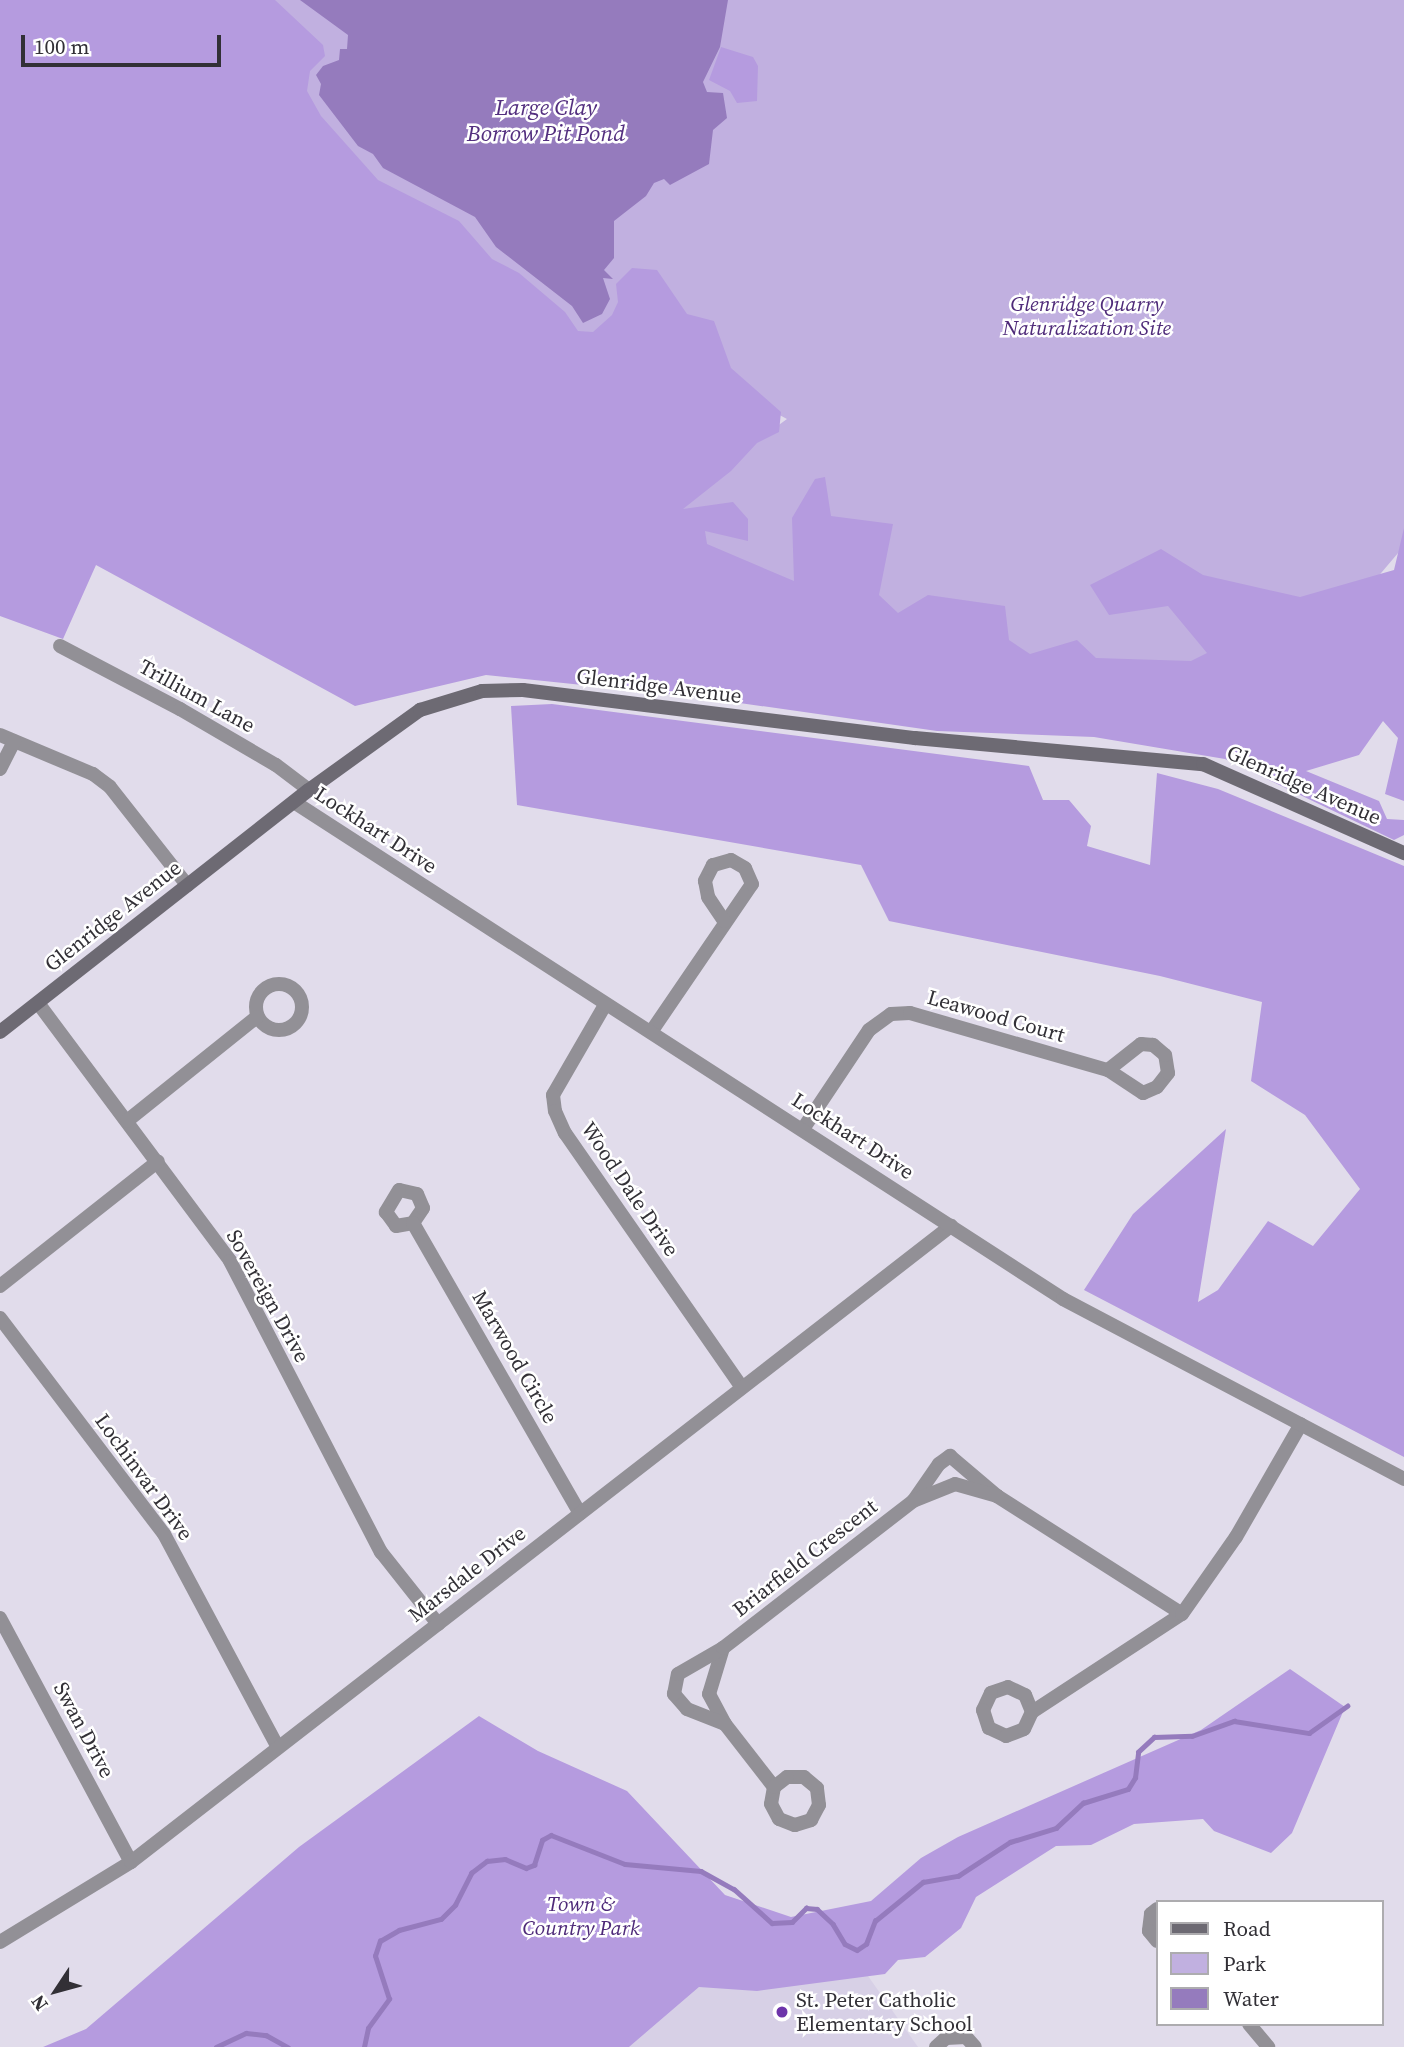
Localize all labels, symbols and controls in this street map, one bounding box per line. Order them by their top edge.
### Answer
scale bar [24,21,224,65]
text: 100 m [34,32,89,61]
water label: Large Clay Borrow Pit Pond [467,93,625,147]
park label: Glenridge Quarry Naturalization Site [1003,291,1171,341]
street label: Trillium Lane [135,654,259,738]
street label: Glenridge Avenue [575,663,743,709]
street label: Glenridge Avenue [1223,740,1385,830]
street label: Lockhart Drive [310,781,442,879]
street label: Glenridge Avenue [40,855,186,977]
street label: Leawood Court [924,984,1068,1048]
street label: Lockhart Drive [787,1087,919,1185]
street label: Wood Dale Drive [576,1117,684,1261]
street label: Sovereign Drive [221,1225,315,1367]
street label: Marwood Circle [467,1286,563,1428]
street label: Lochinvar Drive [90,1409,198,1545]
street label: Briarfield Crescent [728,1494,882,1622]
street label: Marsdale Drive [403,1520,531,1628]
street label: Swan Drive [48,1678,120,1782]
park label: Town & Country Park [522,1891,640,1941]
legend [1156,1900,1383,2026]
text: Road [1223,1914,1271,1943]
text: Park [1223,1949,1266,1978]
north arrow [21,1956,91,2026]
text: Water [1223,1984,1279,2013]
place label: St. Peter Catholic Elementary School [796,1987,973,2037]
text: N [24,1990,54,2017]
marker: St. Peter Catholic Elementary School [774,2004,790,2020]

